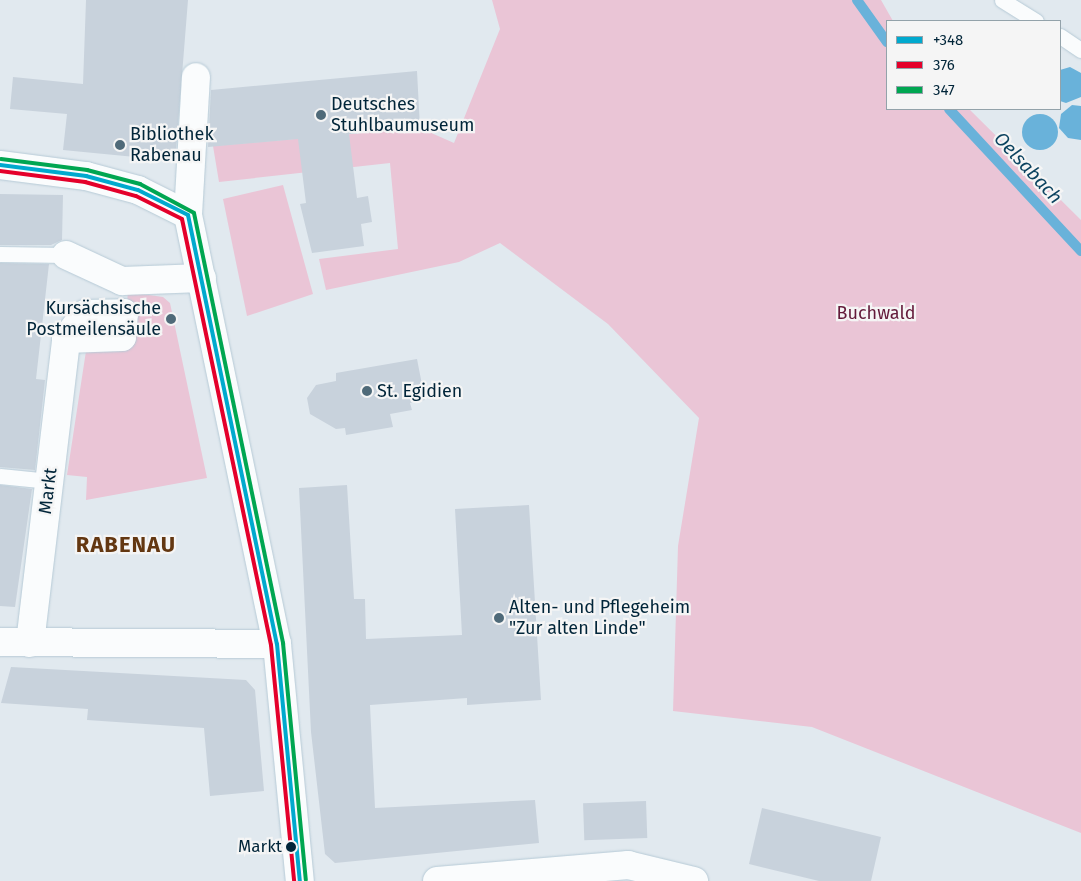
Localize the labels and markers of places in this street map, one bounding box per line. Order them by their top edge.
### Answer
place label: Deutsches Stuhlbaumuseum [331,94,474,136]
marker: Deutsches Stuhlbaumuseum [315,109,327,121]
place label: Bibliothek Rabenau [130,124,214,166]
marker: Bibliothek Rabenau [114,139,126,151]
place label: Kursächsische Postmeilensäule [26,298,161,340]
marker: Kursächsische Postmeilensäule [165,313,177,325]
place label: St. Egidien [377,380,462,402]
marker: St. Egidien [361,385,373,397]
place label: Alten- und Pflegeheim "Zur alten Linde" [509,597,690,640]
marker: Alten- und Pflegeheim "Zur alten Linde" [493,612,505,624]
place label: Markt [238,837,282,857]
marker: Markt [286,842,296,852]

